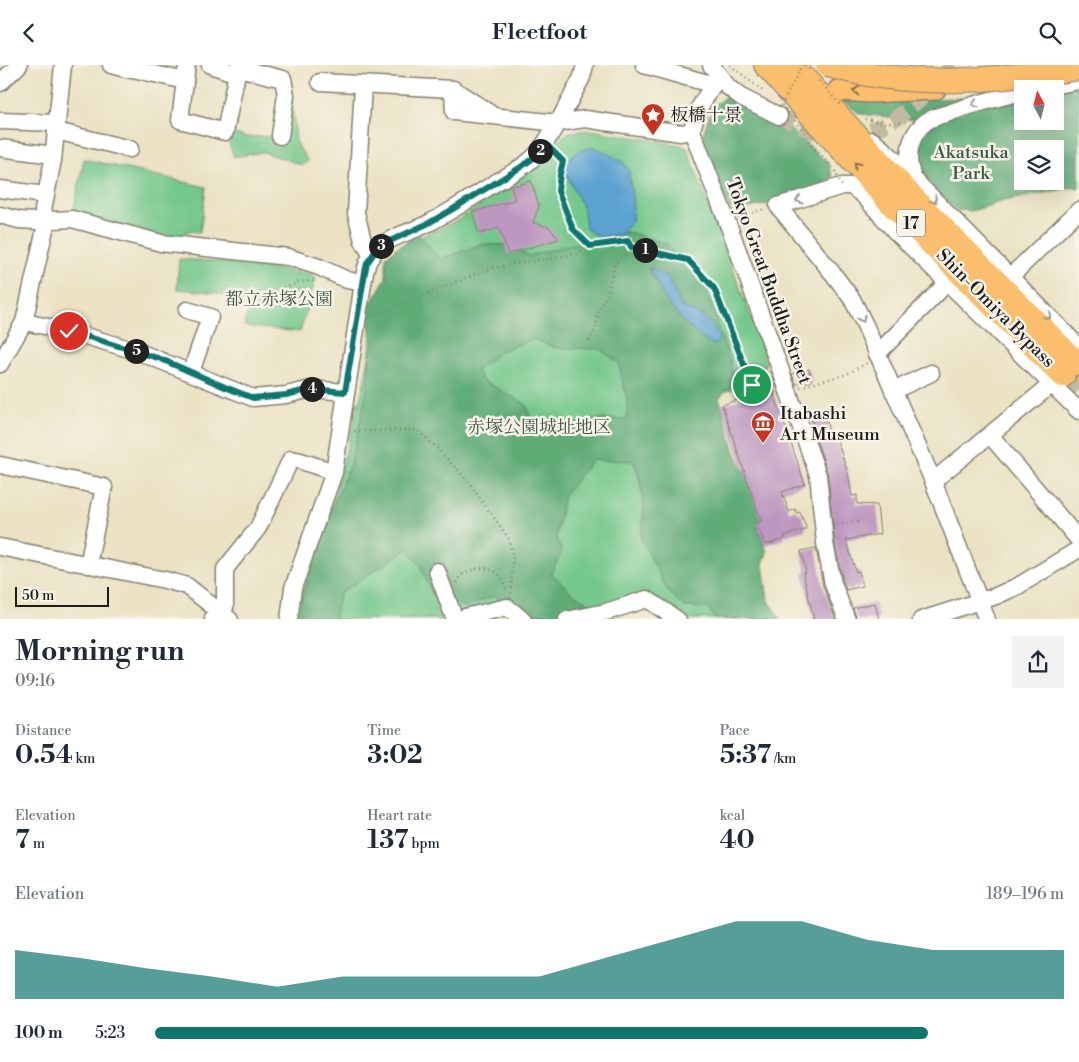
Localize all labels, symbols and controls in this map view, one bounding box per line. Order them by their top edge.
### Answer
icon: back [15,19,43,47]
text: Fleetfoot [492,19,587,46]
icon: search [1036,19,1064,47]
north arrow [1014,80,1064,130]
map controls [1014,80,1064,190]
one-way arrow [852,86,860,96]
one-way arrow [972,99,980,109]
place icon: 板橋十景 [640,102,666,136]
place label: 板橋十景 [670,104,742,127]
pin: 2 [528,139,552,163]
button: layers [1014,140,1064,190]
park label: Akatsuka Park [932,141,1009,185]
text: 2 [536,142,545,160]
one-way arrow [854,162,863,171]
street label: Tokyo Great Buddha Street [721,175,817,388]
one-way arrow [795,194,803,204]
one-way arrow [928,195,937,204]
road number: 17 [897,209,925,237]
pin: 3 [368,233,394,259]
text: 3 [377,237,386,255]
pin: 1 [632,237,658,263]
text: 1 [642,241,649,259]
street label: Shin-Omiya Bypass [931,244,1060,373]
park label: 都立赤塚公園 [225,288,333,311]
pin [48,310,90,352]
one-way arrow [1042,310,1051,319]
one-way arrow [856,314,866,323]
icon: check [55,317,83,345]
pin: 5 [124,339,148,363]
text: 5 [132,342,141,360]
pin [731,364,773,406]
icon: arrive [738,371,766,399]
pin: 4 [300,377,324,401]
text: 4 [308,380,317,398]
place label: Itabashi Art Museum [779,402,880,446]
museum icon: Itabashi Art Museum [750,410,776,444]
park label: 赤塚公園城址地区 [467,416,611,439]
scale bar [15,585,109,608]
text: 50 m [22,587,54,605]
text: Morning run [15,634,184,669]
button: share [1012,636,1064,688]
text: 09:16 [15,671,55,691]
text: Distance [15,722,72,740]
text: Time [367,722,401,740]
text: Pace [720,722,750,740]
text: 0.54 [15,740,73,771]
text: 3:02 [367,740,423,771]
text: 5:37 [720,740,771,771]
text: km [73,750,95,768]
text: /km [771,750,796,768]
text: Elevation [15,807,76,825]
text: Heart rate [367,807,432,825]
text: kcal [720,807,745,825]
text: 7 [15,825,30,856]
text: 137 [367,825,409,856]
text: 40 [720,825,755,856]
text: m [30,835,45,853]
text: bpm [409,835,440,853]
text: Elevation [15,884,84,904]
text: 189–196 m [986,884,1064,904]
text: 100 m [15,1023,63,1043]
text: 5:23 [95,1023,125,1043]

